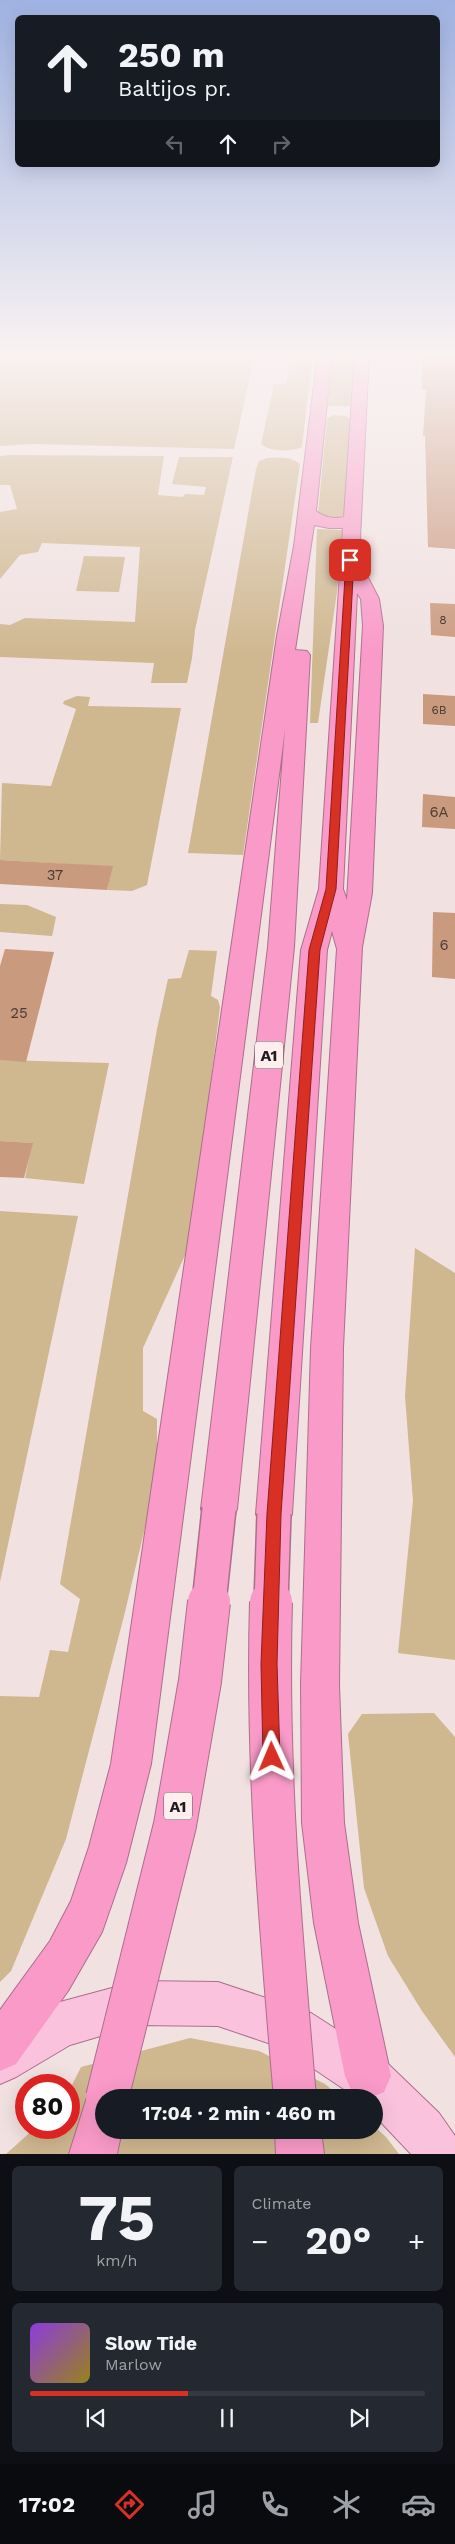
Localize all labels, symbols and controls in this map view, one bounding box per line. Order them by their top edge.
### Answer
text: 250 m [118,34,225,76]
icon: ahead [35,35,100,100]
text: Baltijos pr. [118,76,231,101]
icon: left [161,130,189,158]
icon: ahead [214,130,242,158]
icon: right [267,130,295,158]
pin [329,539,371,581]
icon: arrive [336,546,364,574]
house number: 8 [439,613,447,627]
house number: 6B [431,703,447,717]
house number: 6A [429,803,449,821]
house number: 37 [47,866,63,884]
house number: 6 [439,936,449,954]
house number: 25 [10,1004,28,1022]
road number: A1 [255,1042,283,1068]
position arrow [245,1730,297,1782]
road number: A1 [164,1792,192,1820]
speed limit sign: 80 [15,2074,80,2139]
text: 17:04 · 2 min · 460 m [142,2102,336,2125]
text: 75 [78,2180,155,2256]
text: Climate [252,2194,312,2213]
text: 20° [305,2219,371,2263]
text: − [252,2225,268,2258]
text: + [408,2225,425,2258]
text: km/h [96,2251,137,2270]
text: Slow Tide [105,2332,197,2355]
text: Marlow [105,2355,162,2374]
icon: previous [82,2404,110,2432]
icon: pause [213,2404,241,2432]
icon: next [345,2404,373,2432]
icon: directions [112,2487,147,2522]
icon: music [185,2487,220,2522]
icon: phone [257,2487,292,2522]
icon: climate [329,2487,364,2522]
icon: car [401,2487,436,2522]
text: 17:02 [19,2492,75,2517]

